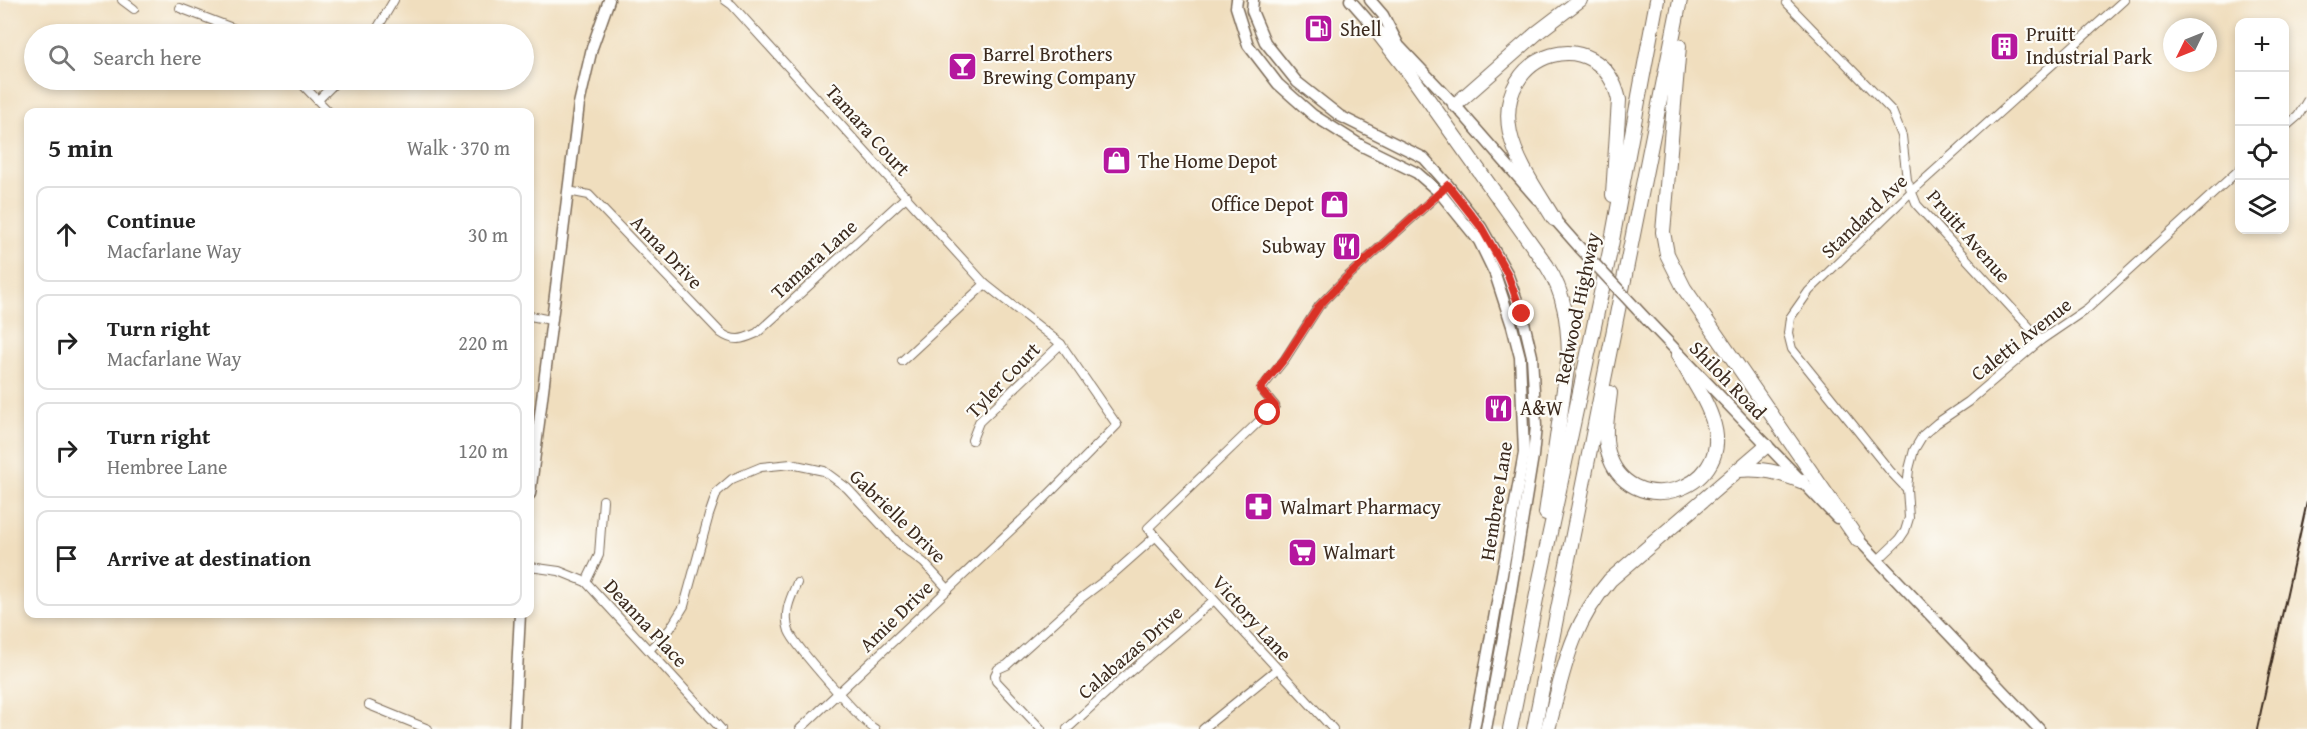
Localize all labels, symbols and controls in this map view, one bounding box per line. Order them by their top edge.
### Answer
fuel station icon: Shell [1303,13,1335,45]
place label: Shell [1340,14,1382,43]
north arrow [2163,18,2217,72]
map controls [2235,18,2289,234]
button: + [2235,18,2289,72]
place label: Pruitt Industrial Park [2026,19,2153,71]
search box [24,24,534,90]
building icon: Pruitt Industrial Park [1989,30,2021,62]
place label: Barrel Brothers Brewing Company [983,39,1136,91]
icon: search [45,41,78,74]
text: Search here [93,41,202,73]
bar icon: Barrel Brothers Brewing Company [946,50,978,82]
button: − [2235,72,2289,126]
street label: Tamara Court [819,77,918,182]
button: locate [2235,126,2289,180]
text: 5 min [48,128,113,167]
text: Walk · 370 m [407,133,510,162]
shop icon: The Home Depot [1101,145,1133,177]
place label: The Home Depot [1138,146,1277,175]
street label: Standard Ave [1814,167,1914,265]
button: layers [2235,180,2289,234]
street label: Pruitt Avenue [1921,183,2018,289]
shop icon: Office Depot [1319,188,1351,220]
place label: Office Depot [1211,189,1314,218]
text: Continue [107,204,196,236]
street label: Anna Drive [625,208,710,295]
street label: Tamara Lane [764,212,863,305]
icon: ahead [50,218,83,251]
text: 30 m [468,220,508,249]
street label: Redwood Highway [1546,229,1607,386]
restaurant icon: Subway [1331,230,1363,262]
place label: Subway [1262,231,1326,260]
text: Macfarlane Way [107,236,242,265]
street label: Caletti Avenue [1964,290,2077,387]
route end [1508,300,1534,326]
text: Turn right [107,312,210,344]
icon: right [50,326,83,359]
text: 220 m [458,328,508,357]
street label: Shiloh Road [1683,334,1774,426]
street label: Tyler Court [959,335,1046,424]
text: Macfarlane Way [107,344,242,373]
restaurant icon: A&W [1483,392,1515,424]
place label: A&W [1520,393,1563,422]
route start [1254,399,1280,425]
text: Turn right [107,420,210,452]
icon: right [50,434,83,467]
text: 120 m [458,436,508,465]
street label: Hembree Lane [1472,439,1519,563]
text: Hembree Lane [107,452,227,481]
street label: Gabrielle Drive [843,462,953,569]
pharmacy icon: Walmart Pharmacy [1243,491,1275,523]
place label: Walmart Pharmacy [1280,492,1441,521]
supermarket icon: Walmart [1286,536,1318,568]
place label: Walmart [1323,537,1395,566]
icon: arrive [50,542,83,575]
text: Arrive at destination [107,542,311,574]
street label: Victory Lane [1206,568,1299,667]
street label: Deanna Place [598,572,695,673]
street label: Amie Drive [852,573,939,658]
street label: Calabazas Drive [1071,598,1188,705]

